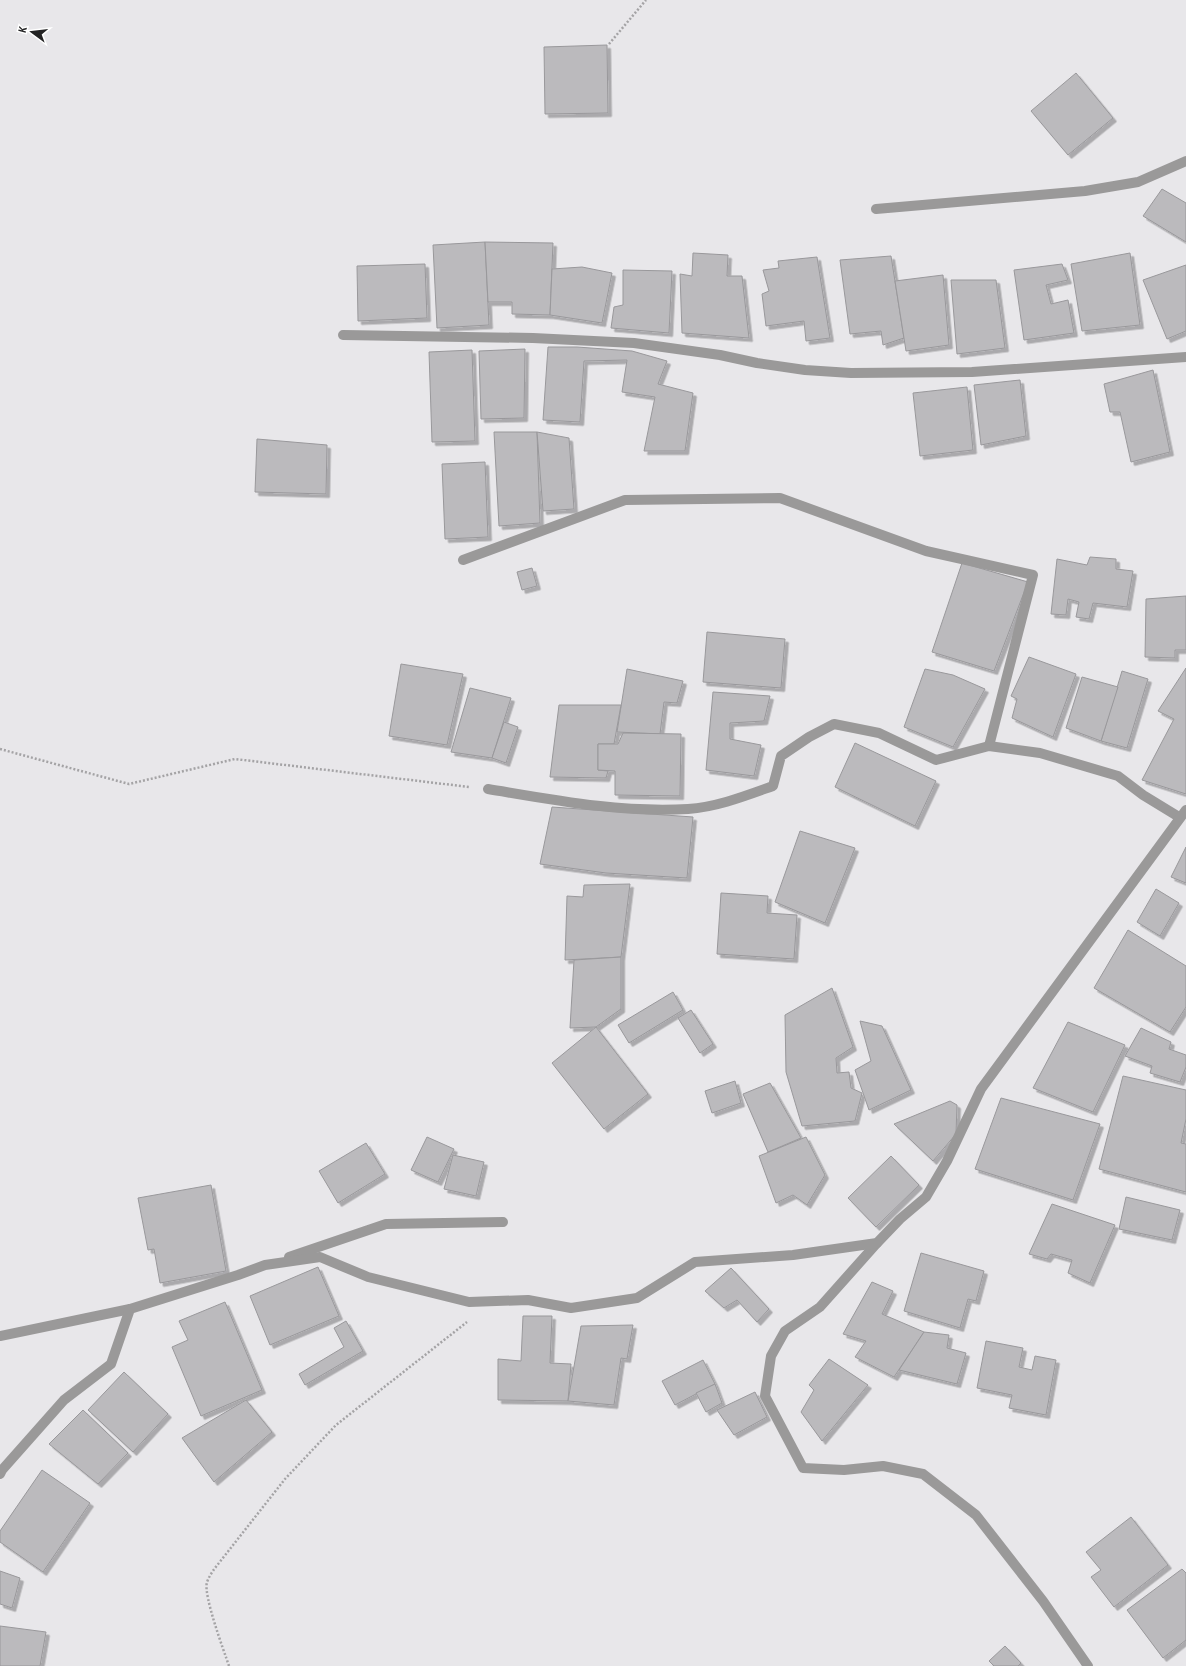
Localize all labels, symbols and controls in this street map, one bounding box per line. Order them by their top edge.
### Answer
north arrow [12,12,52,52]
text: K [15,25,30,34]

